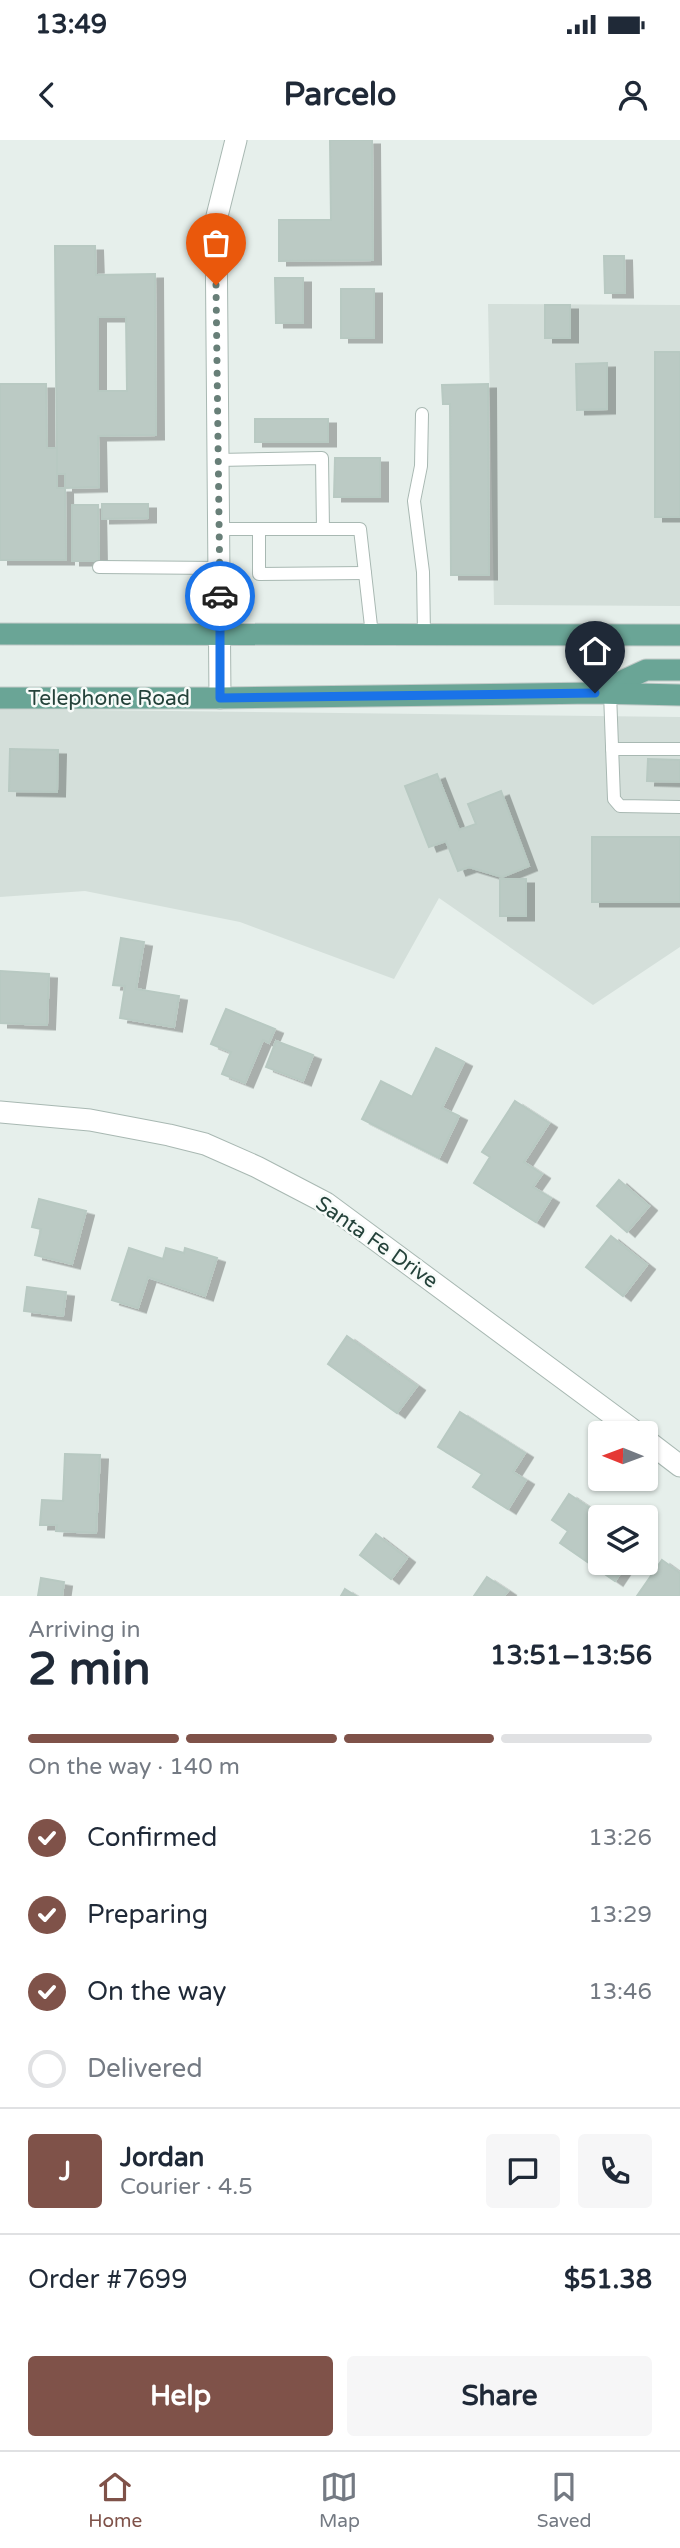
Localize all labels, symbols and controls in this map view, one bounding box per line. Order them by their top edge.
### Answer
text: 13:49 [35,9,107,40]
icon: back [28,76,66,114]
text: Parcelo [284,76,396,114]
icon: person [614,76,652,114]
pin [186,213,246,285]
icon: bag [197,224,235,262]
courier [185,561,255,631]
icon: car [201,577,239,615]
pin [565,621,625,693]
icon: home [576,632,614,670]
street label: Telephone Road [28,686,190,711]
street label: Santa Fe Drive [311,1191,443,1294]
north arrow [588,1421,658,1491]
map controls [588,1421,658,1575]
button: layers [588,1505,658,1575]
text: Arriving in [28,1616,141,1644]
text: 13:51–13:56 [490,1640,652,1671]
text: 2 min [28,1642,151,1697]
text: On the way · 140 m [28,1753,240,1781]
icon: check [28,1819,66,1857]
text: Confirmed [87,1822,217,1853]
text: 13:26 [588,1824,652,1852]
icon: check [28,1896,66,1934]
text: Preparing [87,1899,208,1930]
text: 13:29 [588,1901,652,1929]
icon: check [28,1973,66,2011]
text: On the way [87,1976,227,2007]
text: 13:46 [588,1978,652,2006]
text: Delivered [87,2053,203,2084]
button: chat [486,2134,560,2208]
button: phone [578,2134,652,2208]
text: Jordan [120,2142,204,2173]
text: J [59,2156,71,2187]
text: Courier · 4.5 [120,2173,253,2201]
text: Order #7699 [28,2264,188,2295]
text: $51.38 [564,2264,652,2295]
button: Help [28,2356,333,2436]
button: Share [347,2356,652,2436]
tab: Home [88,2468,142,2532]
tab: Map [319,2468,360,2532]
tab: Saved [537,2468,592,2532]

